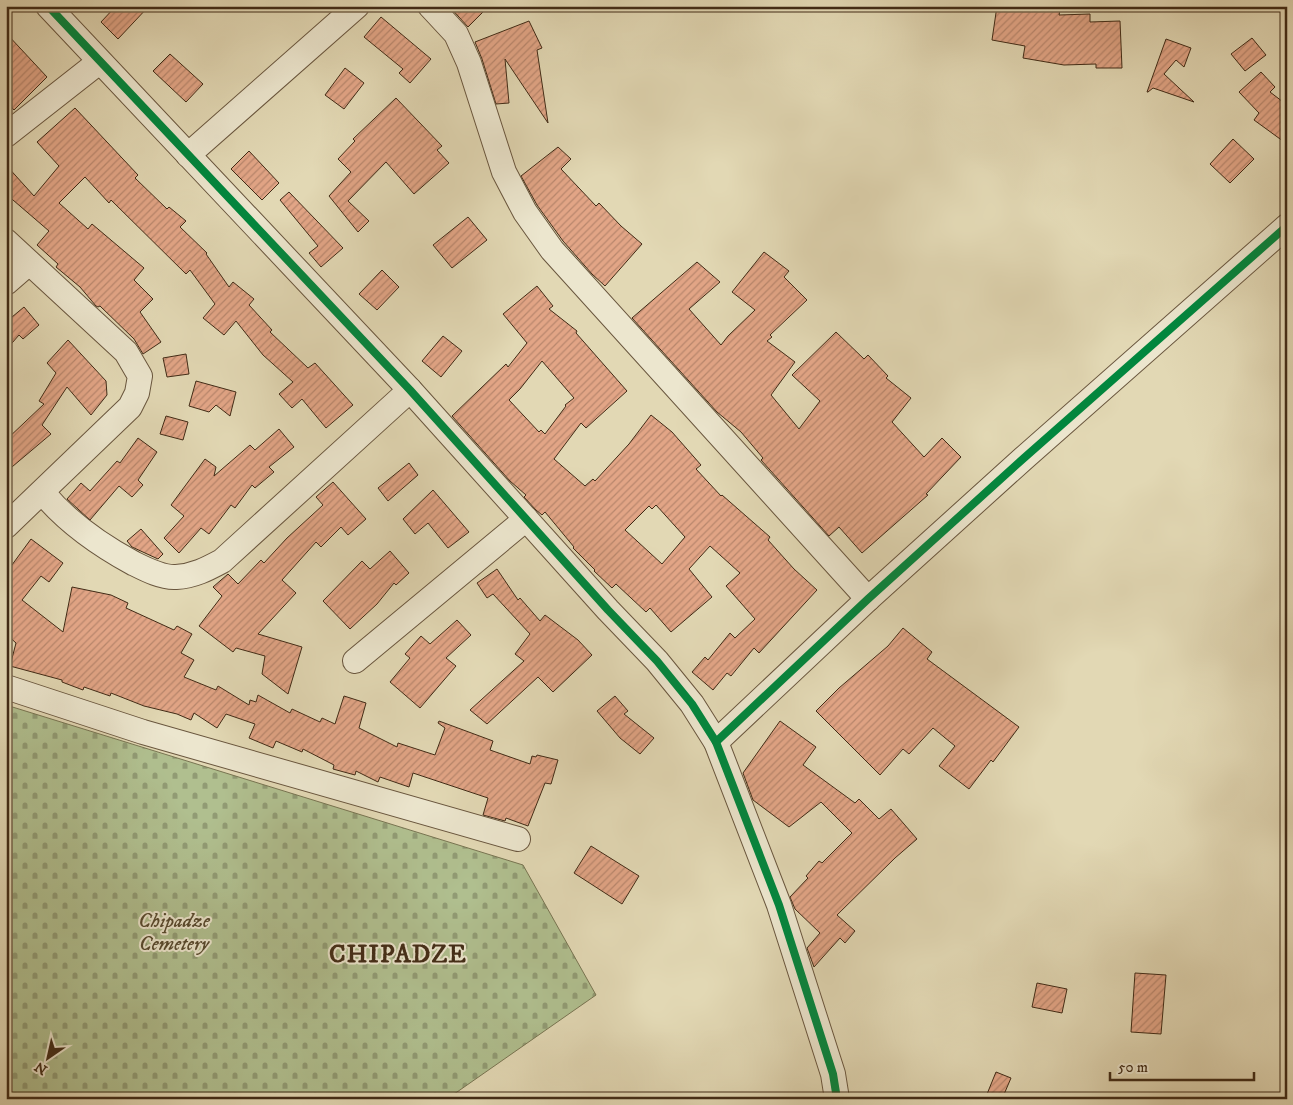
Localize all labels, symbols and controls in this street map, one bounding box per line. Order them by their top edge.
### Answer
park label: Chipadze Cemetery [138,909,211,957]
district label: CHIPADZE [329,939,467,970]
north arrow [22,1032,72,1082]
scale bar [1110,1050,1254,1082]
text: N [31,1057,51,1079]
text: 50 m [1118,1058,1148,1077]

